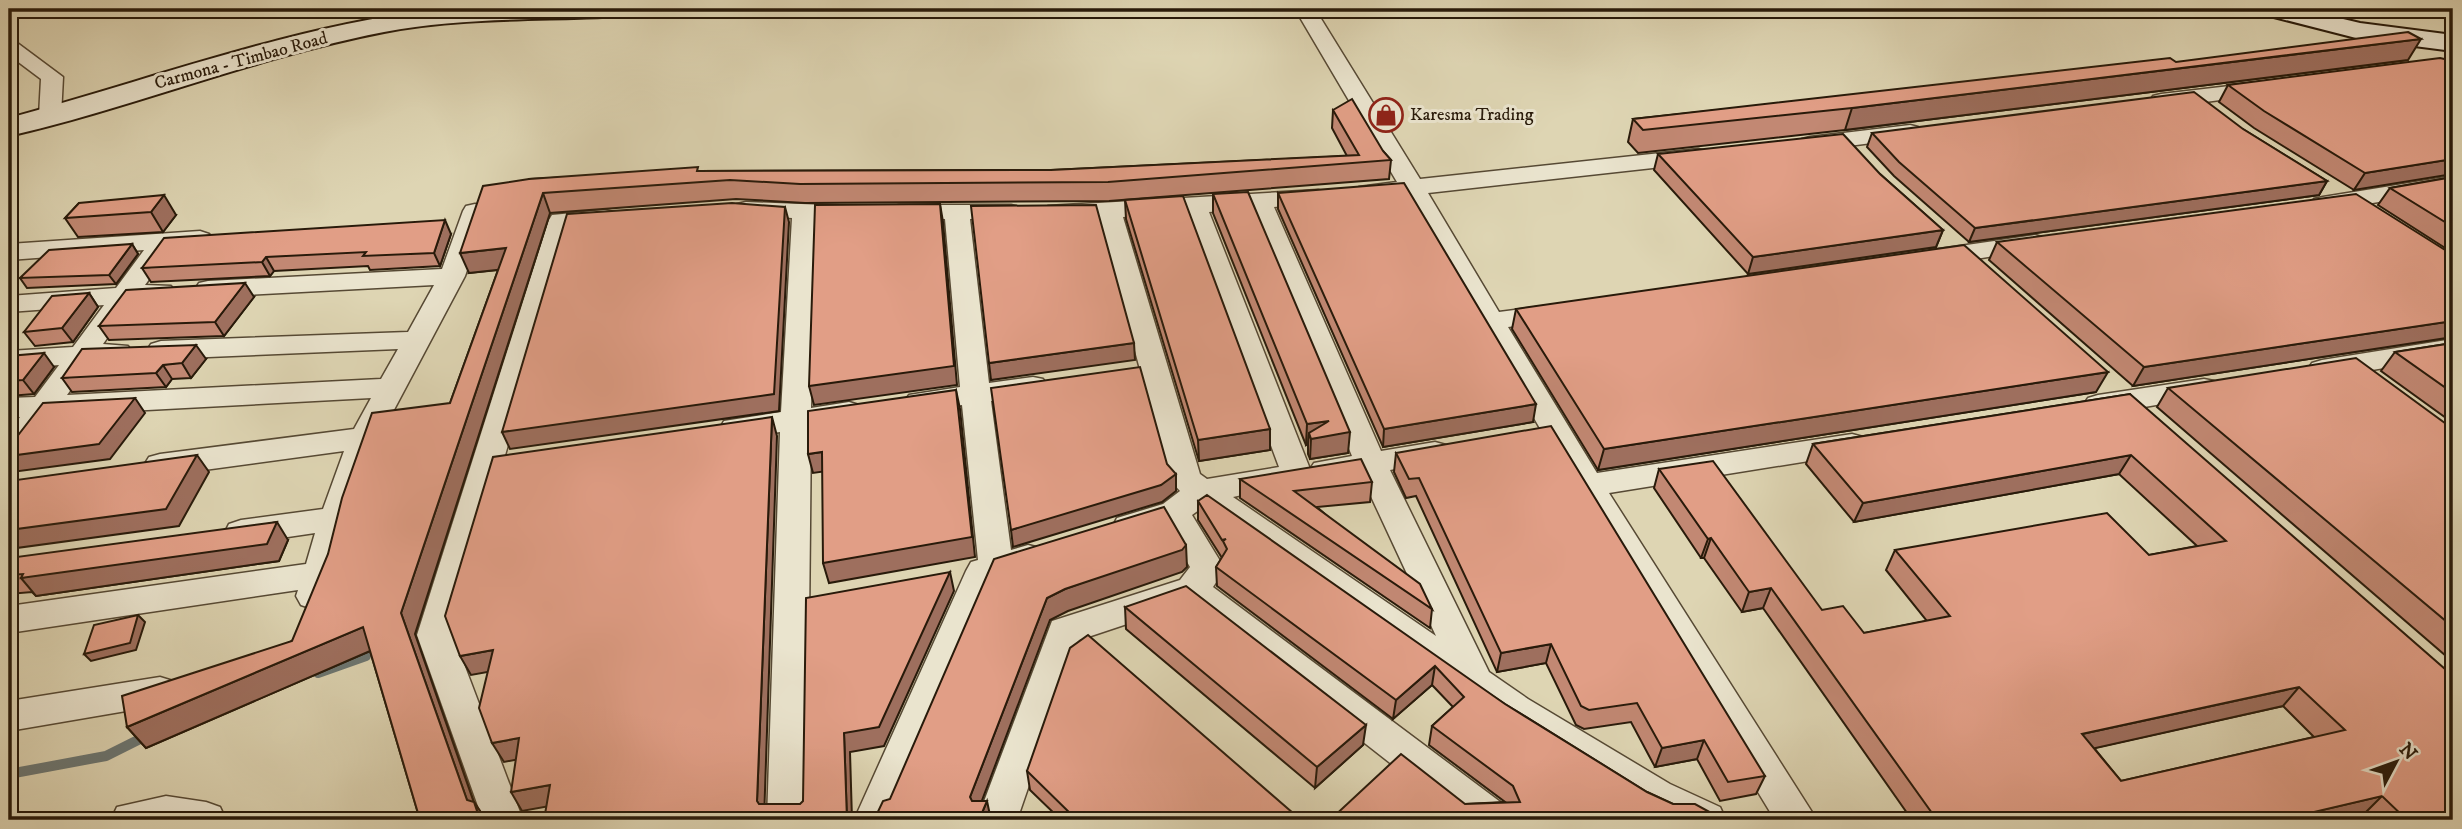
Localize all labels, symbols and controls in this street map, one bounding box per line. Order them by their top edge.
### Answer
street label: Carmona - Timbao Road [152,27,330,95]
shop icon: Karesma Trading [1367,96,1405,134]
place label: Karesma Trading [1410,104,1534,126]
north arrow [2360,728,2430,798]
text: N [2394,738,2422,766]

